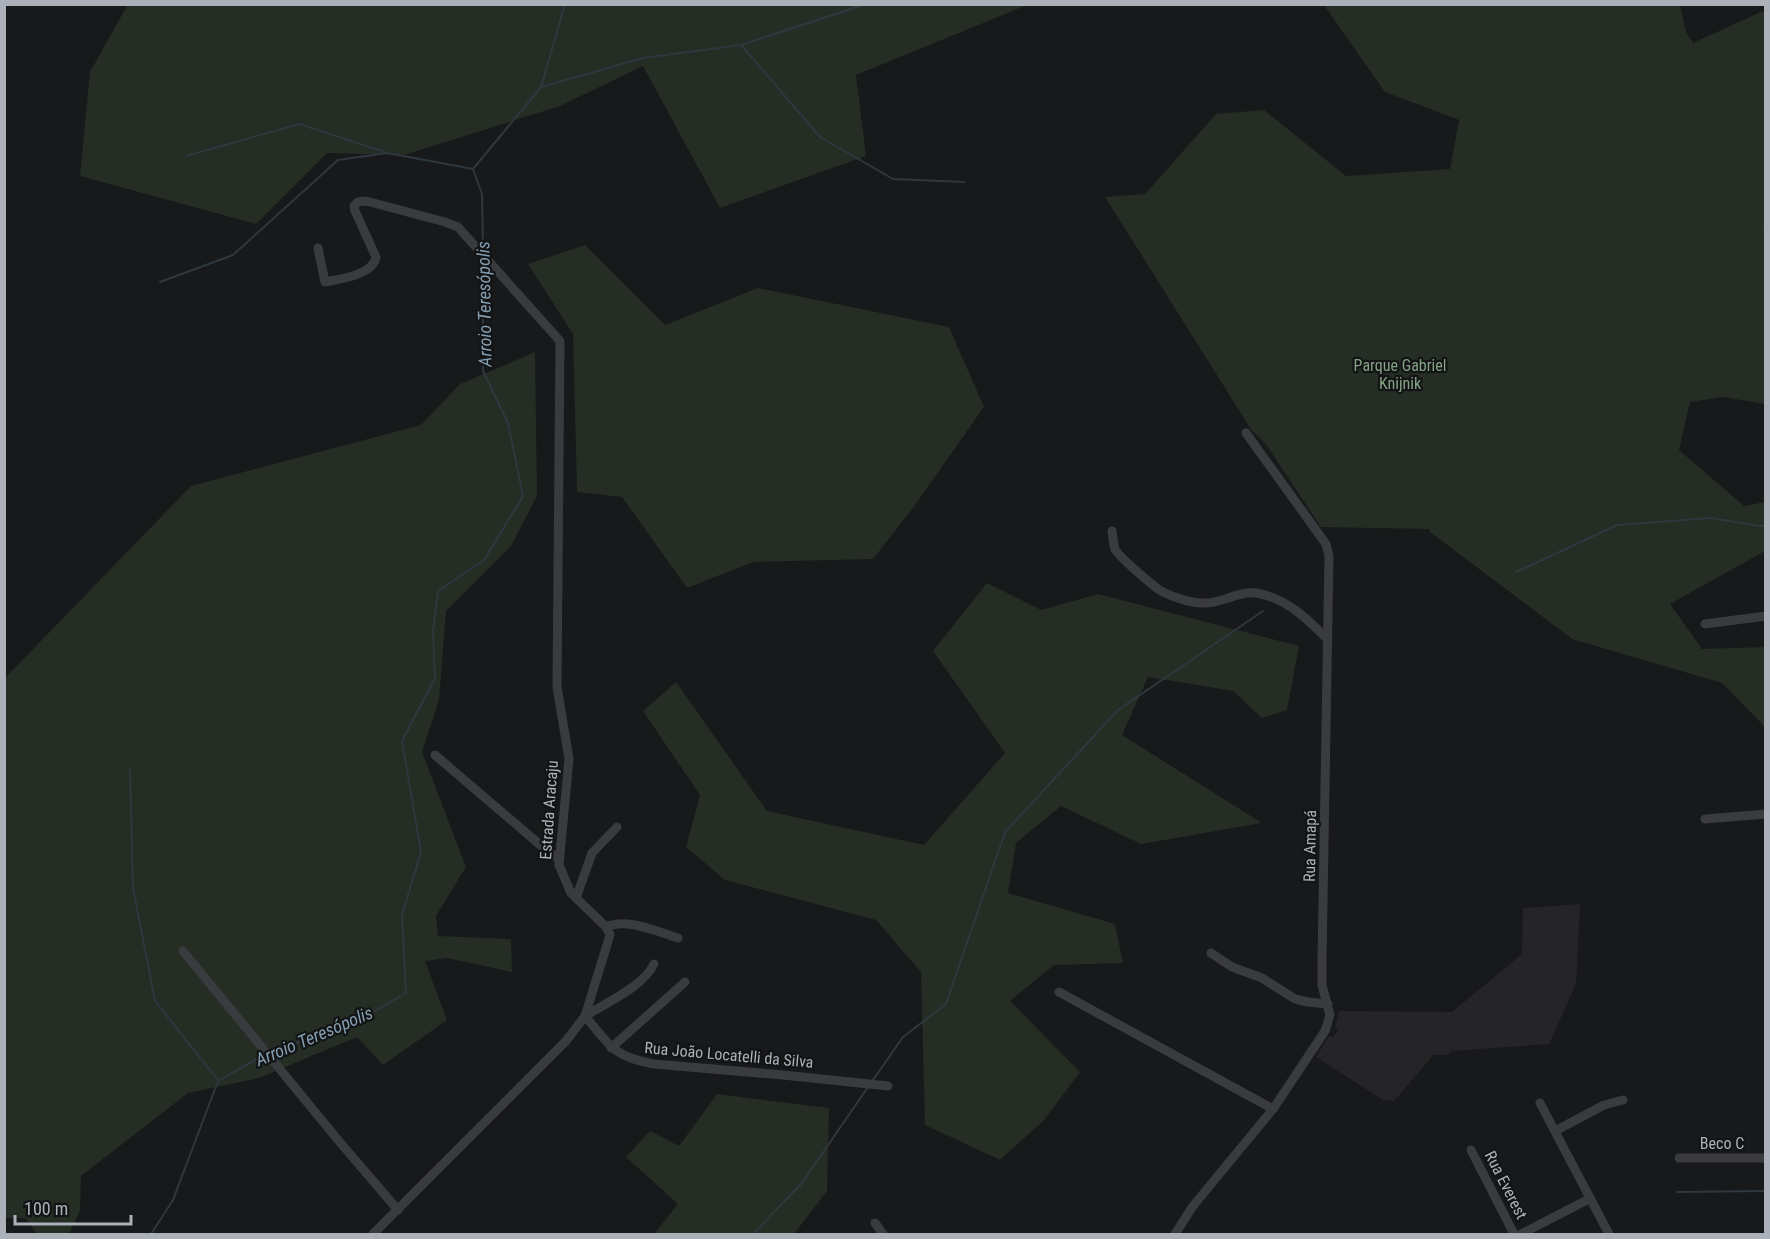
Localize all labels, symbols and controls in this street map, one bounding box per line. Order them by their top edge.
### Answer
water label: Arroio Teresópolis [472,241,496,368]
park label: Parque Gabriel Knijnik [1354,356,1446,393]
street label: Estrada Aracaju [536,760,562,860]
street label: Rua Amapá [1300,810,1320,882]
water label: Arroio Teresópolis [251,1002,376,1071]
street label: Rua João Locatelli da Silva [644,1038,814,1072]
street label: Beco C [1700,1134,1744,1153]
street label: Rua Everest [1481,1148,1531,1222]
scale bar [15,1188,130,1226]
text: 100 m [24,1198,68,1219]

